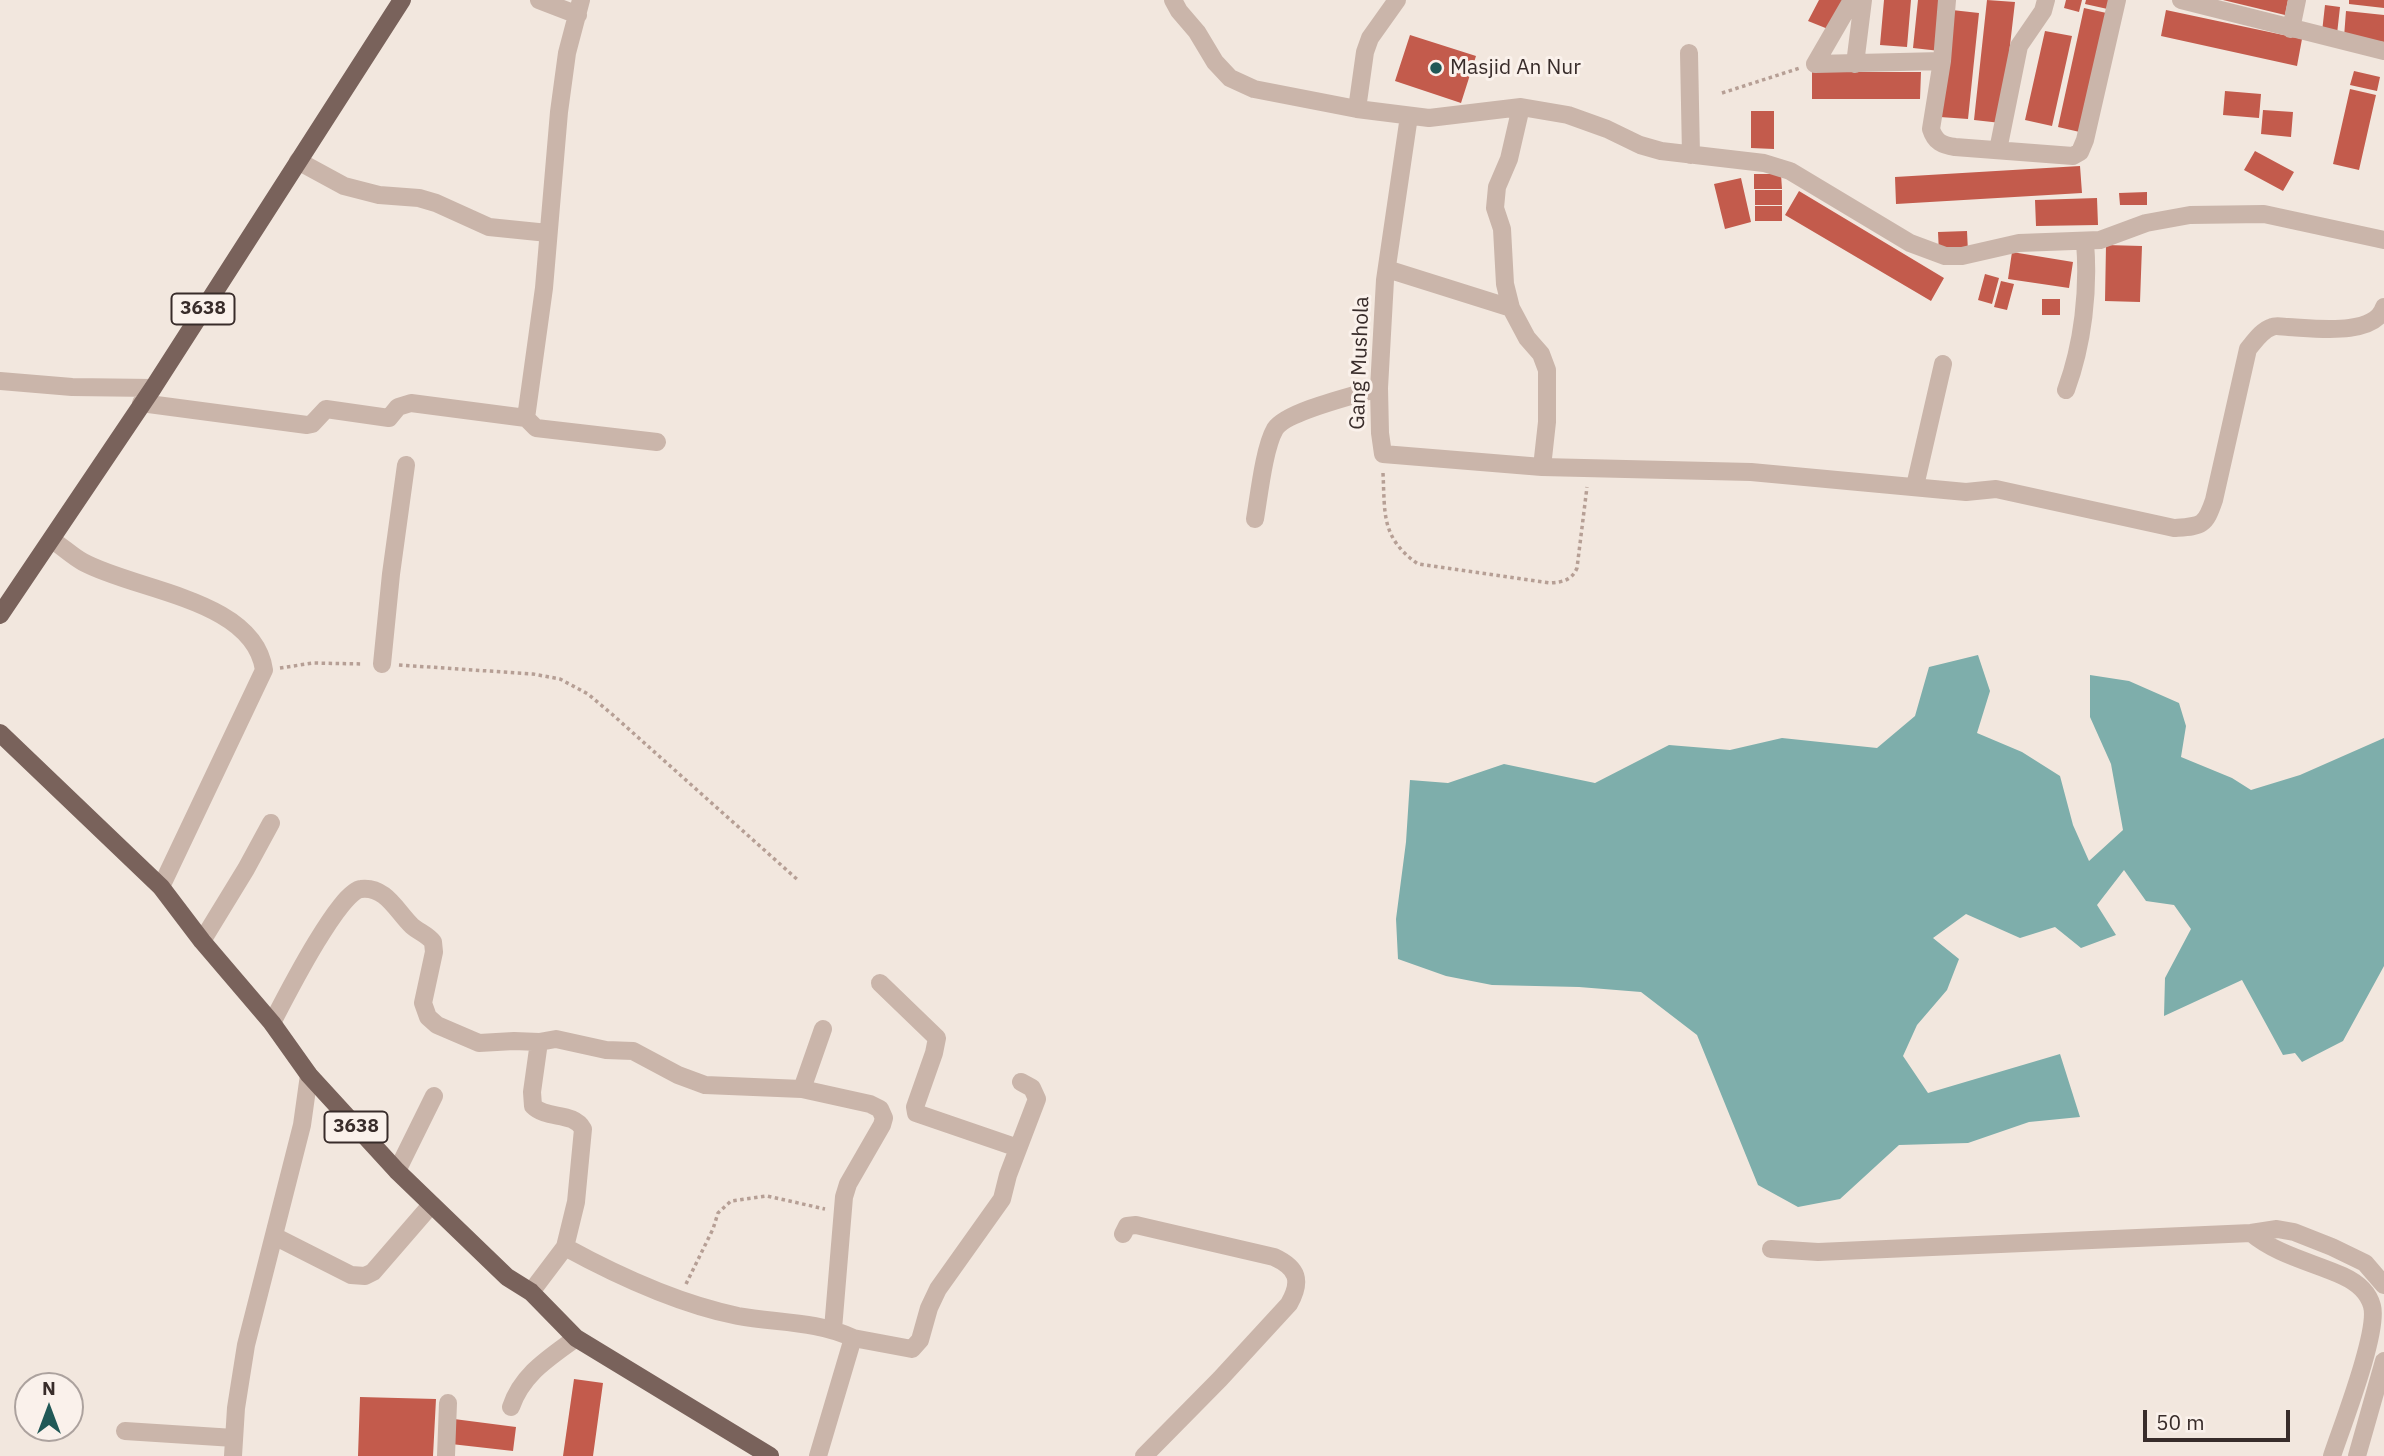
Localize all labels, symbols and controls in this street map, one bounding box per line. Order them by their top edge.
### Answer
place label: Masjid An Nur [1450,55,1581,81]
marker: Masjid An Nur [1428,60,1444,76]
road number: 3638 [172,294,234,324]
street label: Gang Mushola [1345,296,1375,430]
road number: 3638 [324,1112,388,1142]
north arrow [14,1372,84,1442]
text: N [42,1376,56,1400]
scale bar [2146,1396,2293,1440]
text: 50 m [2156,1408,2205,1436]

